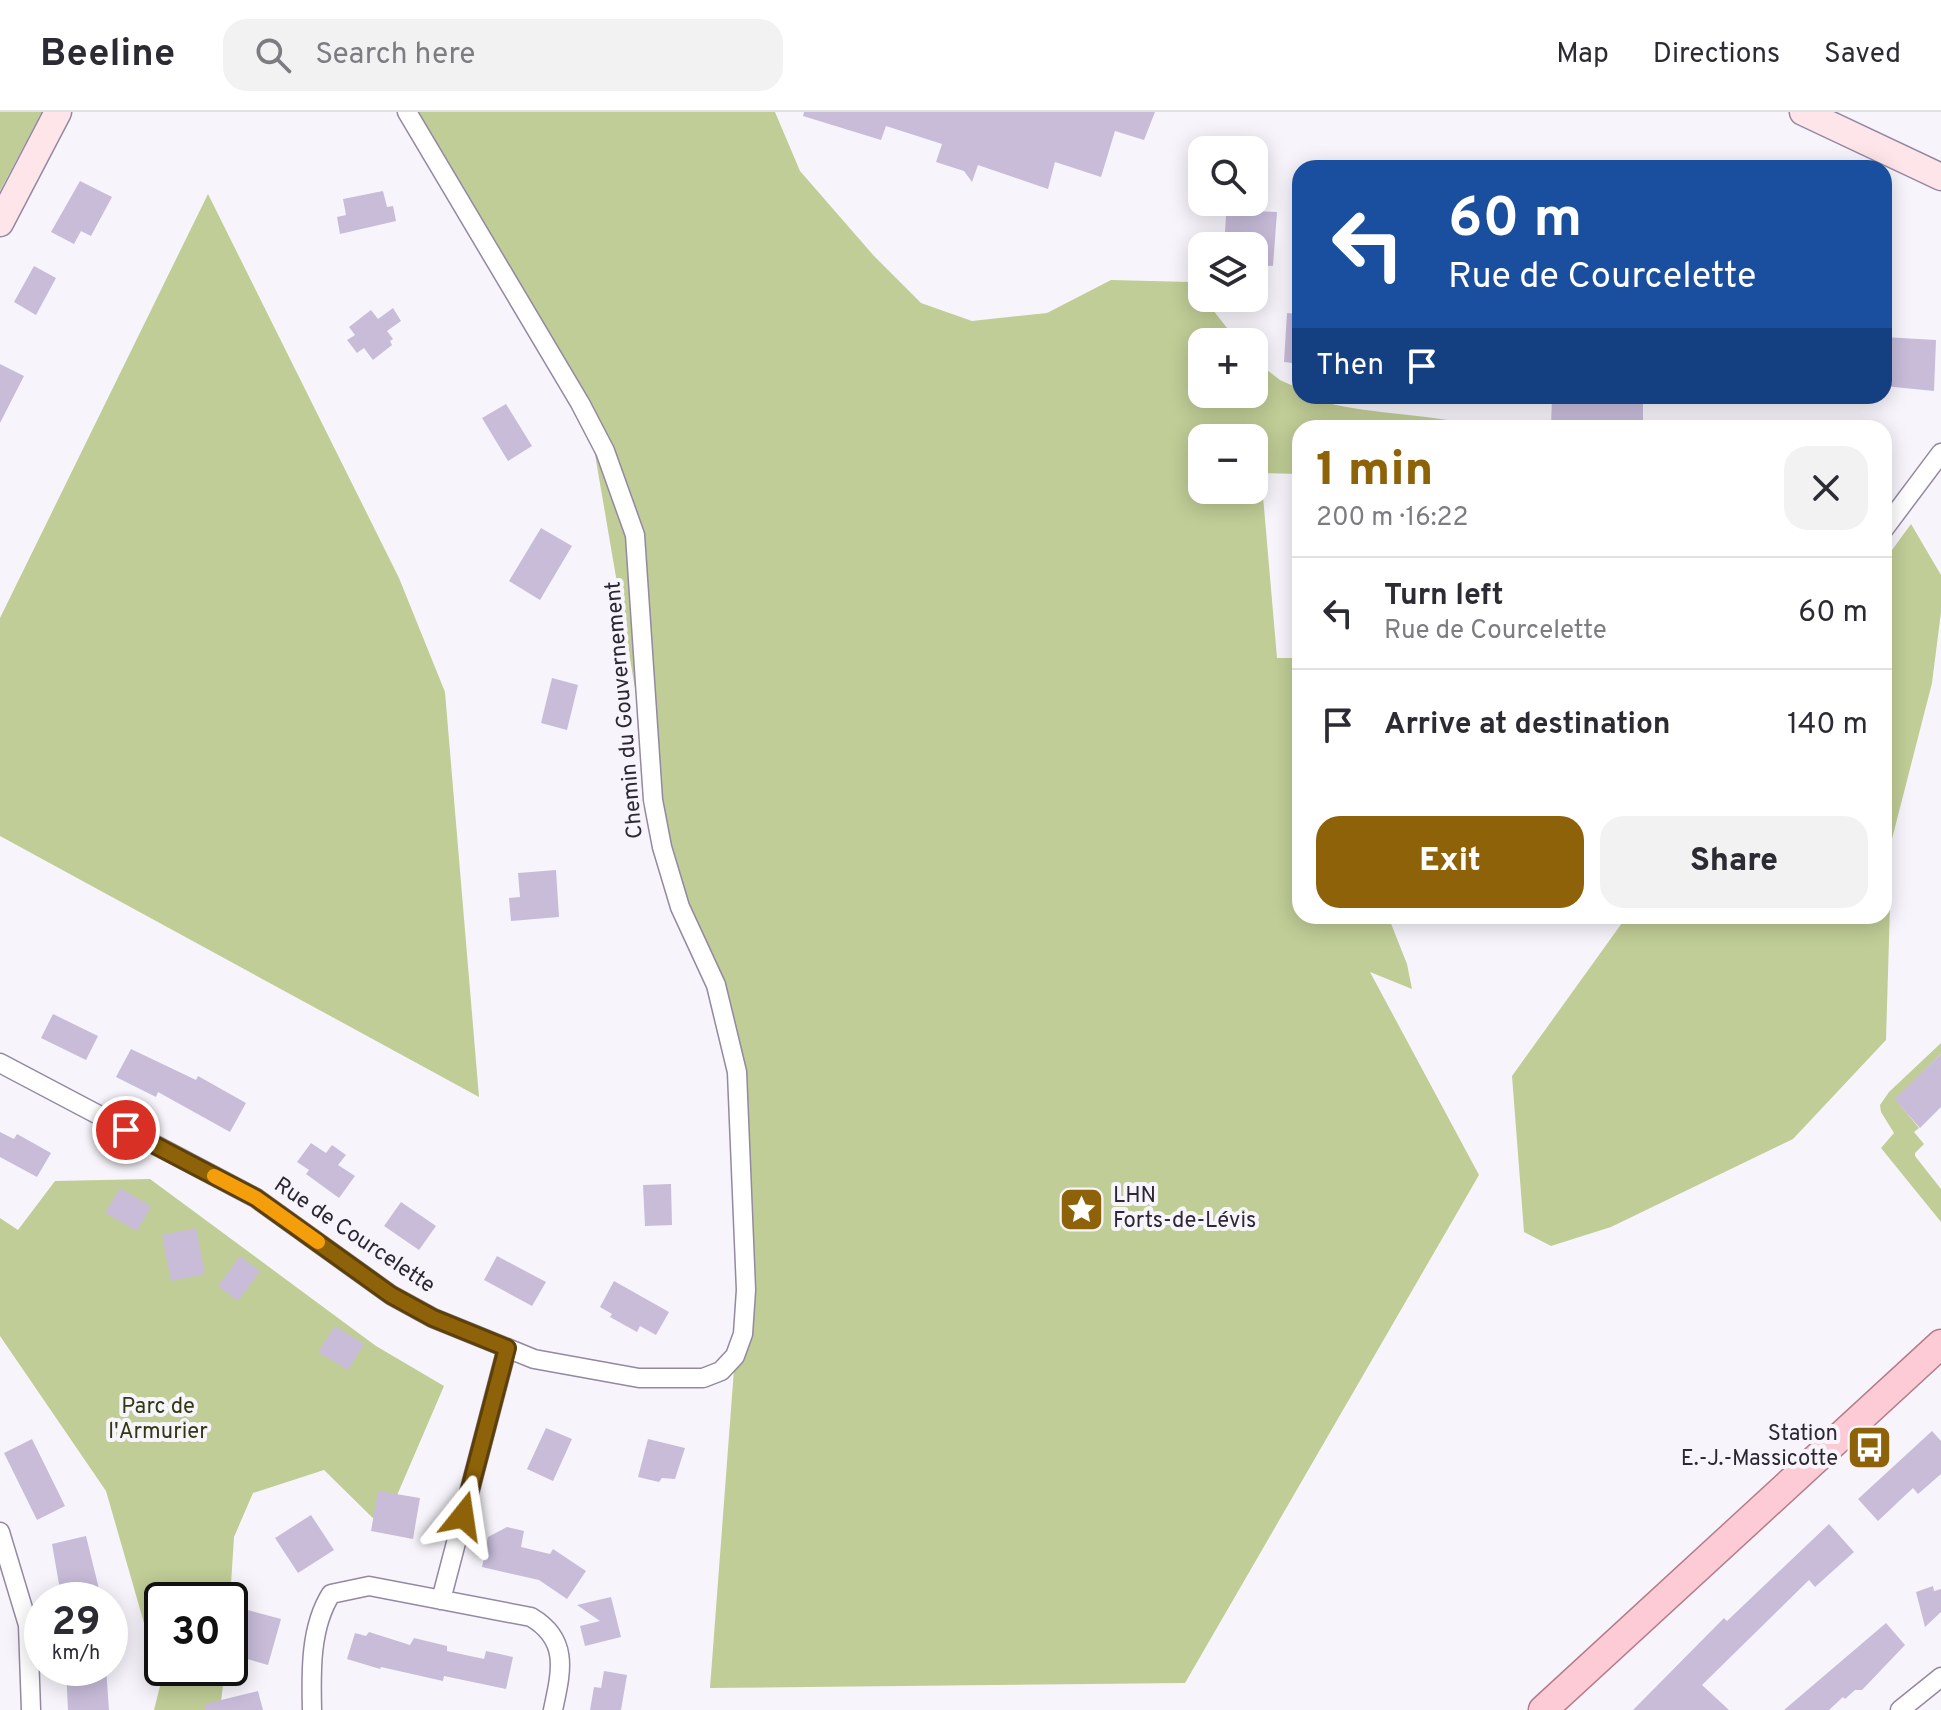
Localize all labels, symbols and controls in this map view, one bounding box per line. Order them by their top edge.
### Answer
search box [223,19,783,91]
text: Beeline [40,31,175,80]
icon: search [251,33,295,77]
text: Search here [315,37,475,74]
text: Map [1556,37,1609,73]
text: Directions [1653,37,1780,73]
text: Saved [1824,37,1901,73]
map controls [1188,136,1268,504]
button: search [1188,136,1268,216]
text: 60 m [1448,186,1582,256]
icon: left [1316,192,1420,296]
button: layers [1188,232,1268,312]
text: Rue de Courcelette [1448,255,1756,301]
button: + [1188,328,1268,408]
icon: arrive [1400,344,1444,388]
text: Then [1316,348,1384,385]
button: − [1188,424,1268,504]
text: 1 min [1316,442,1433,502]
button: close [1784,446,1868,530]
text: 200 m · 16:22 [1316,502,1468,535]
text: Turn left [1384,578,1504,615]
street label: Chemin du Gouvernement [600,580,650,840]
icon: left [1316,591,1360,635]
text: 60 m [1798,595,1868,632]
text: Rue de Courcelette [1384,615,1607,648]
icon: arrive [1316,703,1360,747]
text: Arrive at destination [1384,707,1670,744]
text: 140 m [1787,707,1868,744]
button: Exit [1316,816,1584,908]
button: Share [1600,816,1868,908]
pin [92,1096,160,1164]
icon: arrive [104,1108,148,1152]
street label: Rue de Courcelette [268,1172,440,1300]
place label: LHN Forts-de-Lévis [1113,1183,1256,1235]
place icon: LHN Forts-de-Lévis [1058,1185,1106,1233]
park label: Parc de l'Armurier [108,1394,208,1446]
place label: Station E.-J.-Massicotte [1681,1421,1838,1473]
bus stop icon: Station E.-J.-Massicotte [1845,1423,1893,1471]
position arrow [421,1474,505,1558]
speed limit sign: 30 [144,1582,248,1686]
text: 29 [51,1599,101,1649]
text: km/h [52,1641,100,1667]

